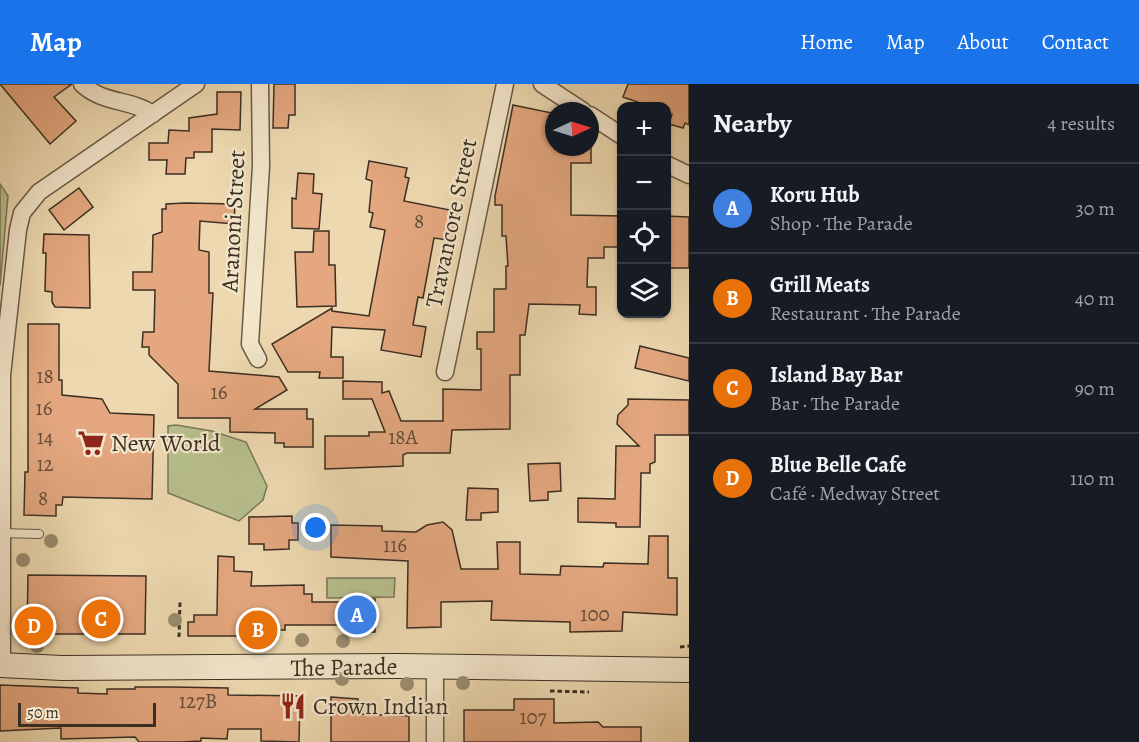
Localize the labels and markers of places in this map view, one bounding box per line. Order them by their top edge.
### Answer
place label: New World [111,427,221,459]
supermarket icon: New World [76,428,106,458]
pin: A [338,592,376,638]
pin: C [82,596,120,642]
pin: D [15,604,54,648]
pin: B [238,608,278,652]
place label: Crown Indian [313,690,448,722]
restaurant icon: Crown Indian [278,691,308,721]

